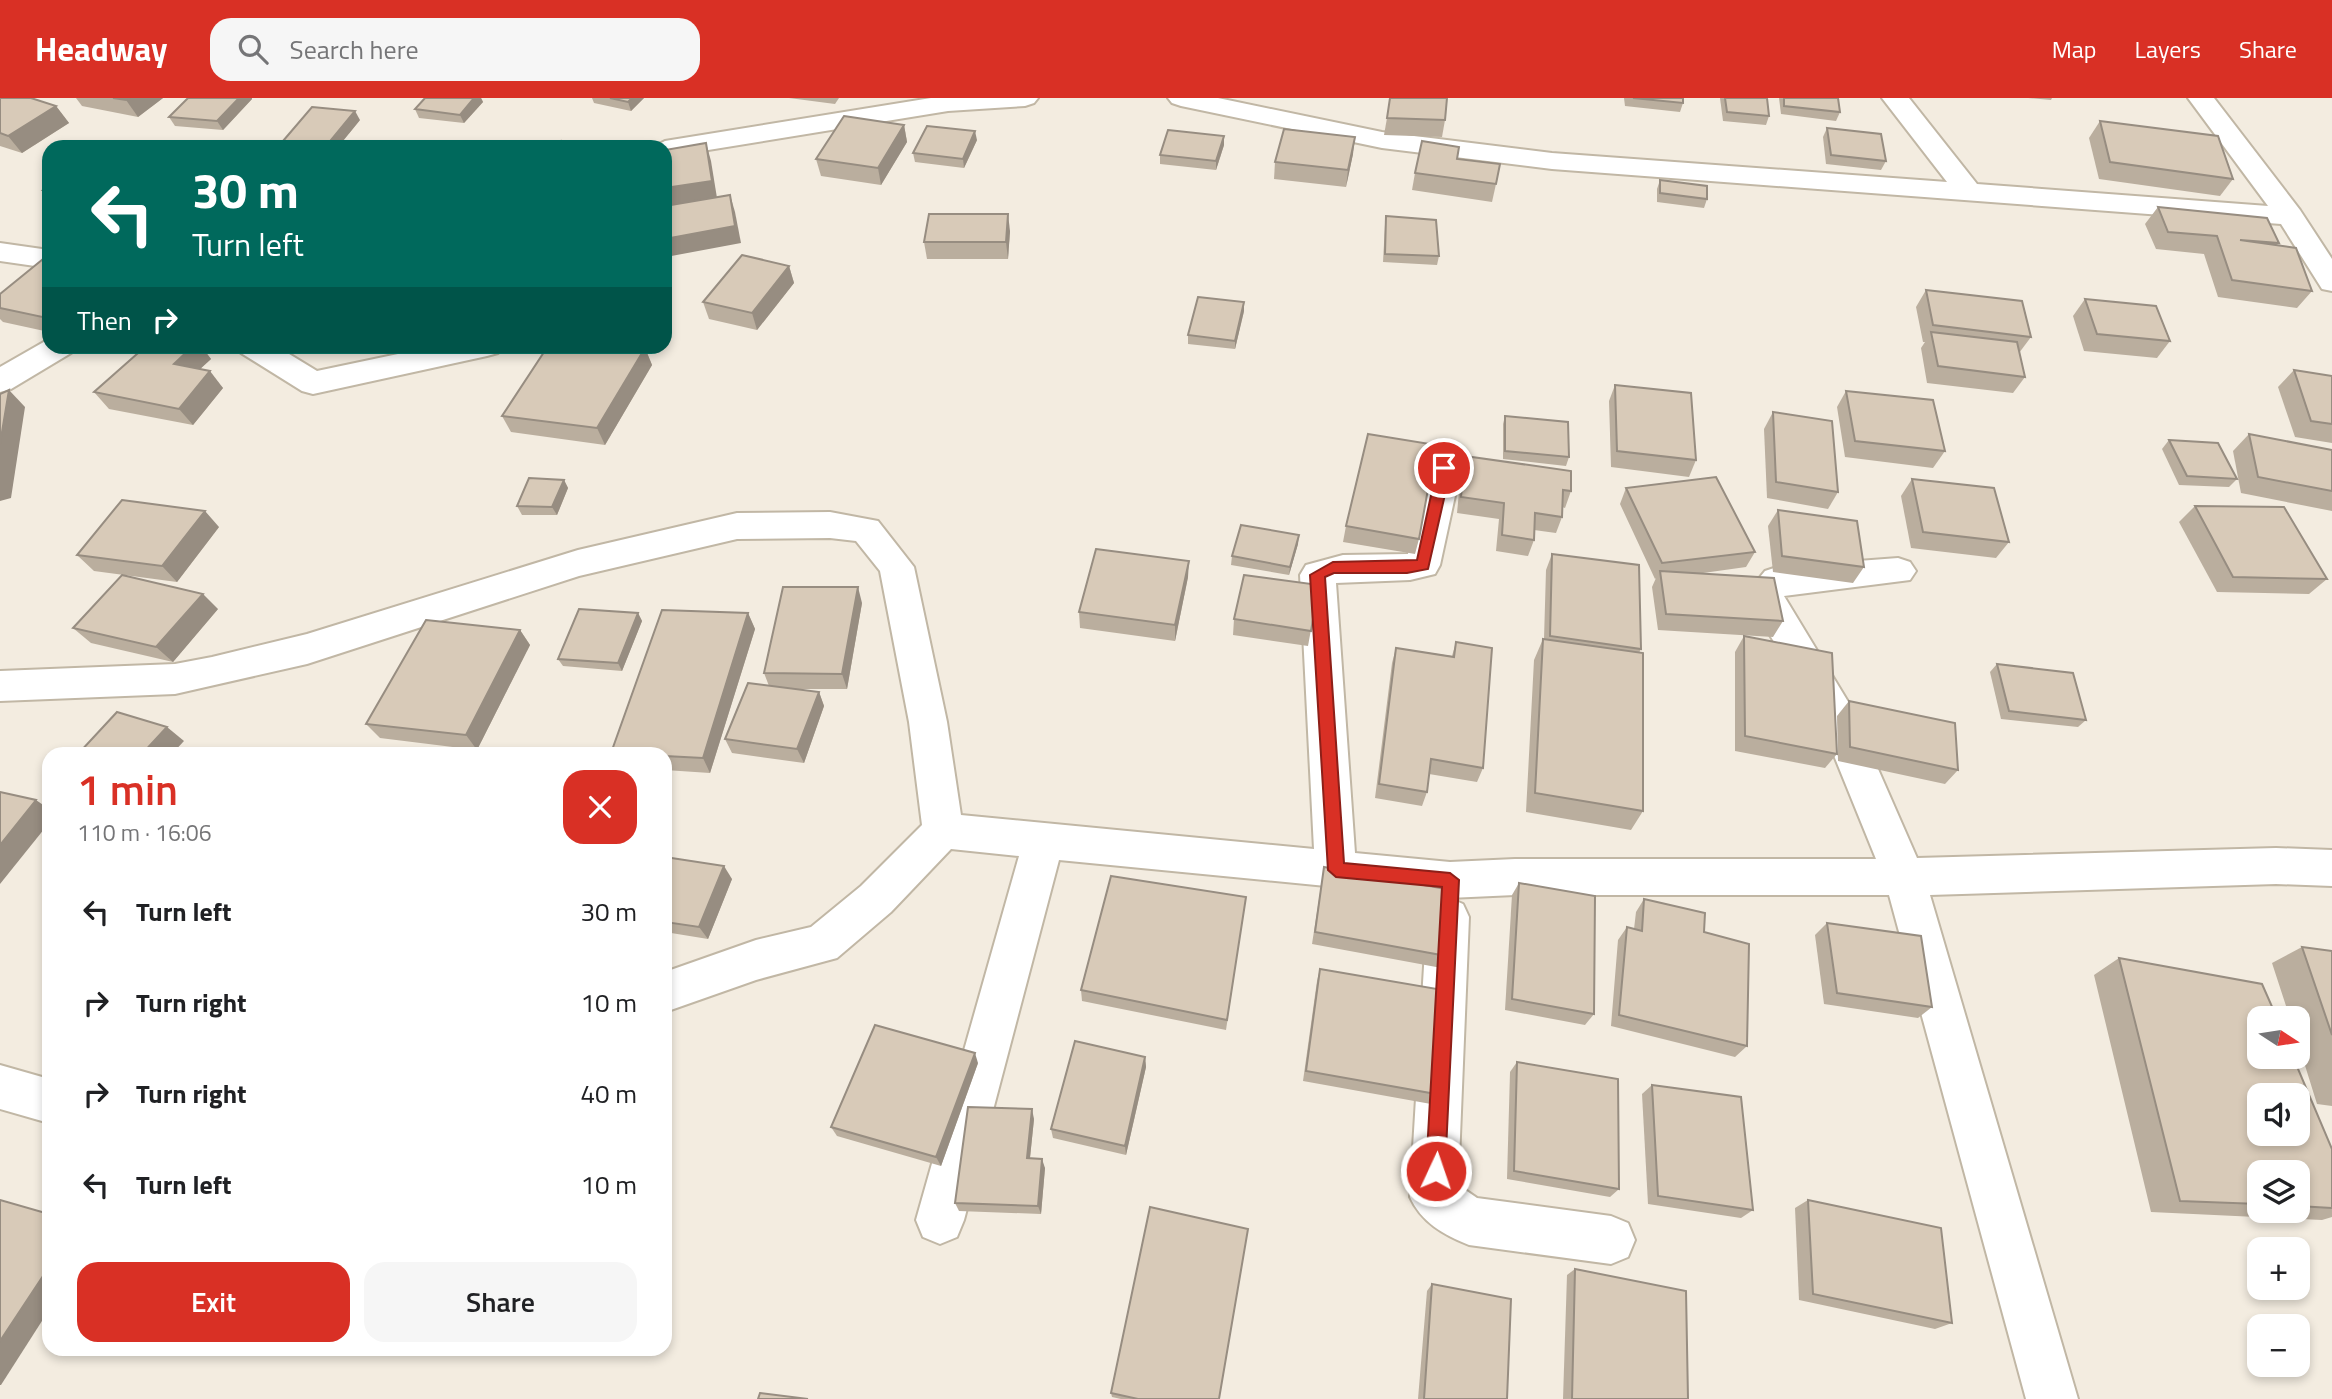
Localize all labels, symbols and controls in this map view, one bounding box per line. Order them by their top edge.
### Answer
search box [210,18,700,81]
text: Headway [35,24,168,74]
icon: search [234,30,272,68]
text: Search here [290,30,419,69]
text: Map [2052,31,2097,67]
text: Layers [2135,31,2201,67]
text: Share [2239,31,2297,67]
text: 30 m [192,152,299,227]
icon: left [77,168,168,259]
text: Turn left [192,220,304,268]
text: Then [77,301,132,340]
icon: right [146,301,184,339]
pin [1414,438,1474,498]
icon: arrive [1425,449,1463,487]
text: 1 min [77,757,178,821]
button: close [563,770,637,844]
text: 110 m · 16:06 [77,815,212,850]
text: Turn left [136,892,231,931]
text: 30 m [580,892,637,931]
icon: left [77,893,115,931]
text: Turn right [136,983,247,1022]
text: 10 m [580,983,637,1022]
icon: right [77,984,115,1022]
north arrow [2247,1006,2310,1069]
map controls [2247,1006,2310,1377]
text: Turn right [136,1074,247,1113]
text: 40 m [580,1074,637,1113]
icon: right [77,1075,115,1113]
button: sound [2247,1083,2310,1146]
position arrow [1399,1134,1473,1208]
button: layers [2247,1160,2310,1223]
text: Turn left [136,1165,231,1204]
text: 10 m [580,1165,637,1204]
icon: left [77,1166,115,1204]
button: + [2247,1237,2310,1300]
button: Exit [77,1262,350,1342]
button: Share [364,1262,637,1342]
button: − [2247,1314,2310,1377]

